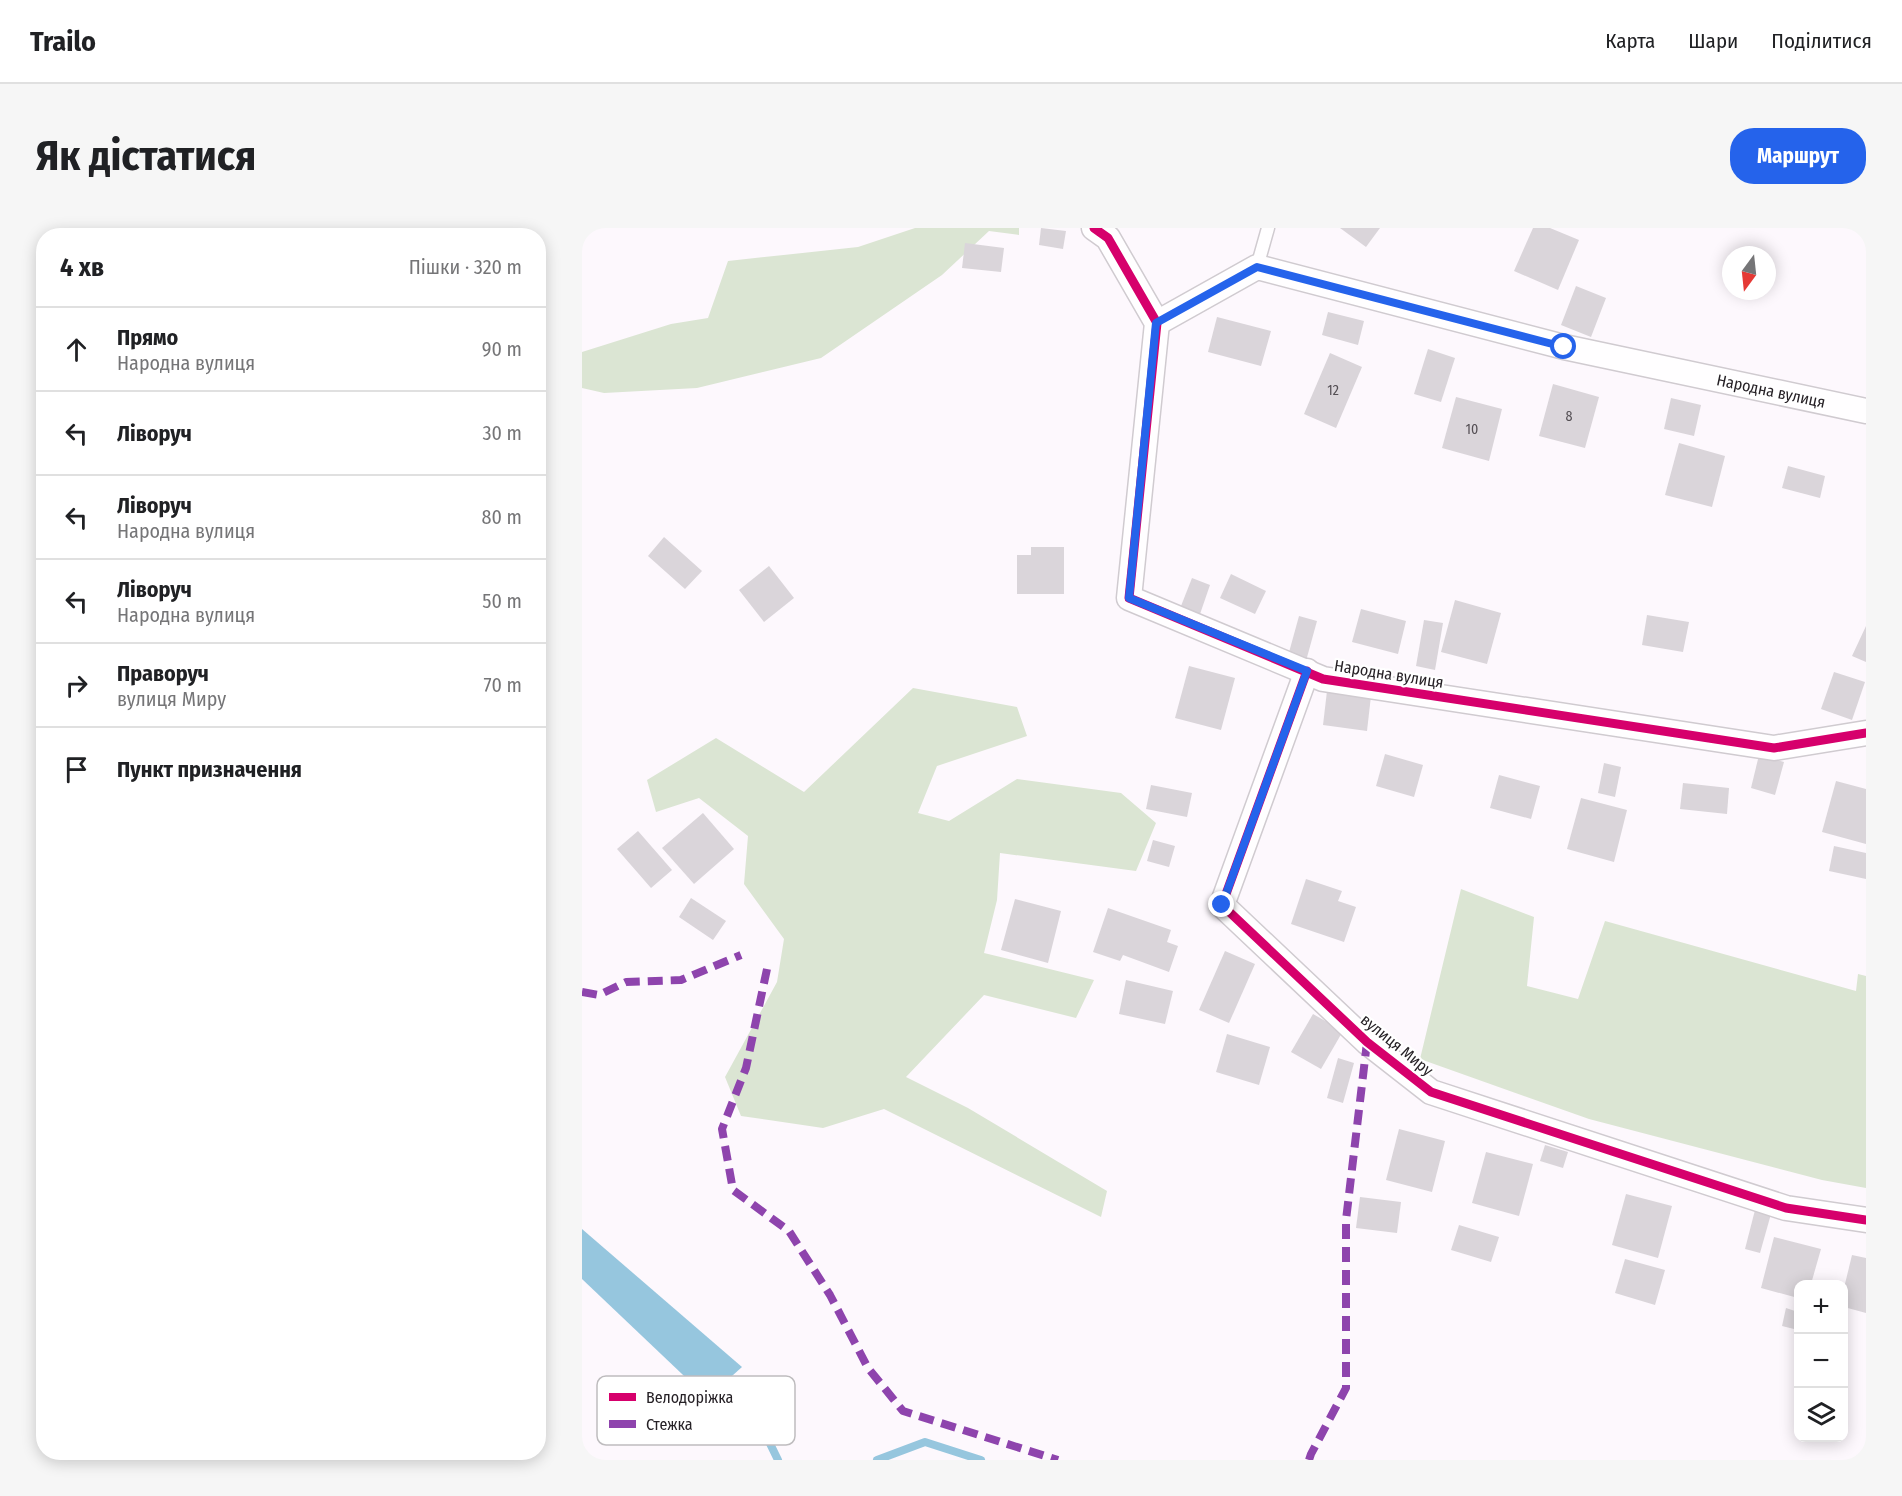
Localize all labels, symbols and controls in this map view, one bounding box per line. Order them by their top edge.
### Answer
text: Trailo [30,25,96,58]
text: Карта [1605,28,1655,54]
text: Шари [1688,28,1738,54]
text: Поділитися [1771,28,1872,54]
button: Маршрут [1730,128,1866,184]
text: Як дістатися [36,131,256,181]
north arrow [1722,246,1776,300]
text: 4 хв [60,252,104,283]
text: Пішки · 320 m [409,255,522,279]
text: Прямо [117,324,178,351]
icon: ahead [60,333,93,366]
route start [1550,333,1576,359]
text: 90 m [482,337,522,361]
text: Народна вулиця [117,351,255,375]
street label: Народна вулиця [1715,370,1827,412]
house number: 12 [1327,382,1339,399]
house number: 8 [1566,408,1573,425]
icon: left [60,417,93,450]
text: Ліворуч [117,420,192,447]
text: 30 m [482,421,522,445]
house number: 10 [1466,421,1478,438]
text: Ліворуч [117,492,192,519]
icon: left [60,501,93,534]
text: 80 m [482,505,522,529]
text: Народна вулиця [117,519,255,543]
text: Ліворуч [117,576,192,603]
icon: left [60,585,93,618]
text: 50 m [482,589,522,613]
text: Народна вулиця [117,603,255,627]
street label: Народна вулиця [1333,656,1445,692]
text: Праворуч [117,660,209,687]
icon: right [60,669,93,702]
text: 70 m [484,673,522,697]
text: вулиця Миру [117,687,226,711]
icon: arrive [60,753,93,786]
text: Пункт призначення [117,756,302,783]
route end [1208,891,1234,917]
street label: вулиця Миру [1357,1010,1438,1080]
map controls [1794,1280,1848,1442]
button: + [1794,1280,1848,1334]
button: − [1794,1334,1848,1388]
legend [597,1376,795,1445]
text: Велодоріжка [646,1388,733,1407]
button: layers [1794,1388,1848,1442]
text: Стежка [646,1415,693,1434]

